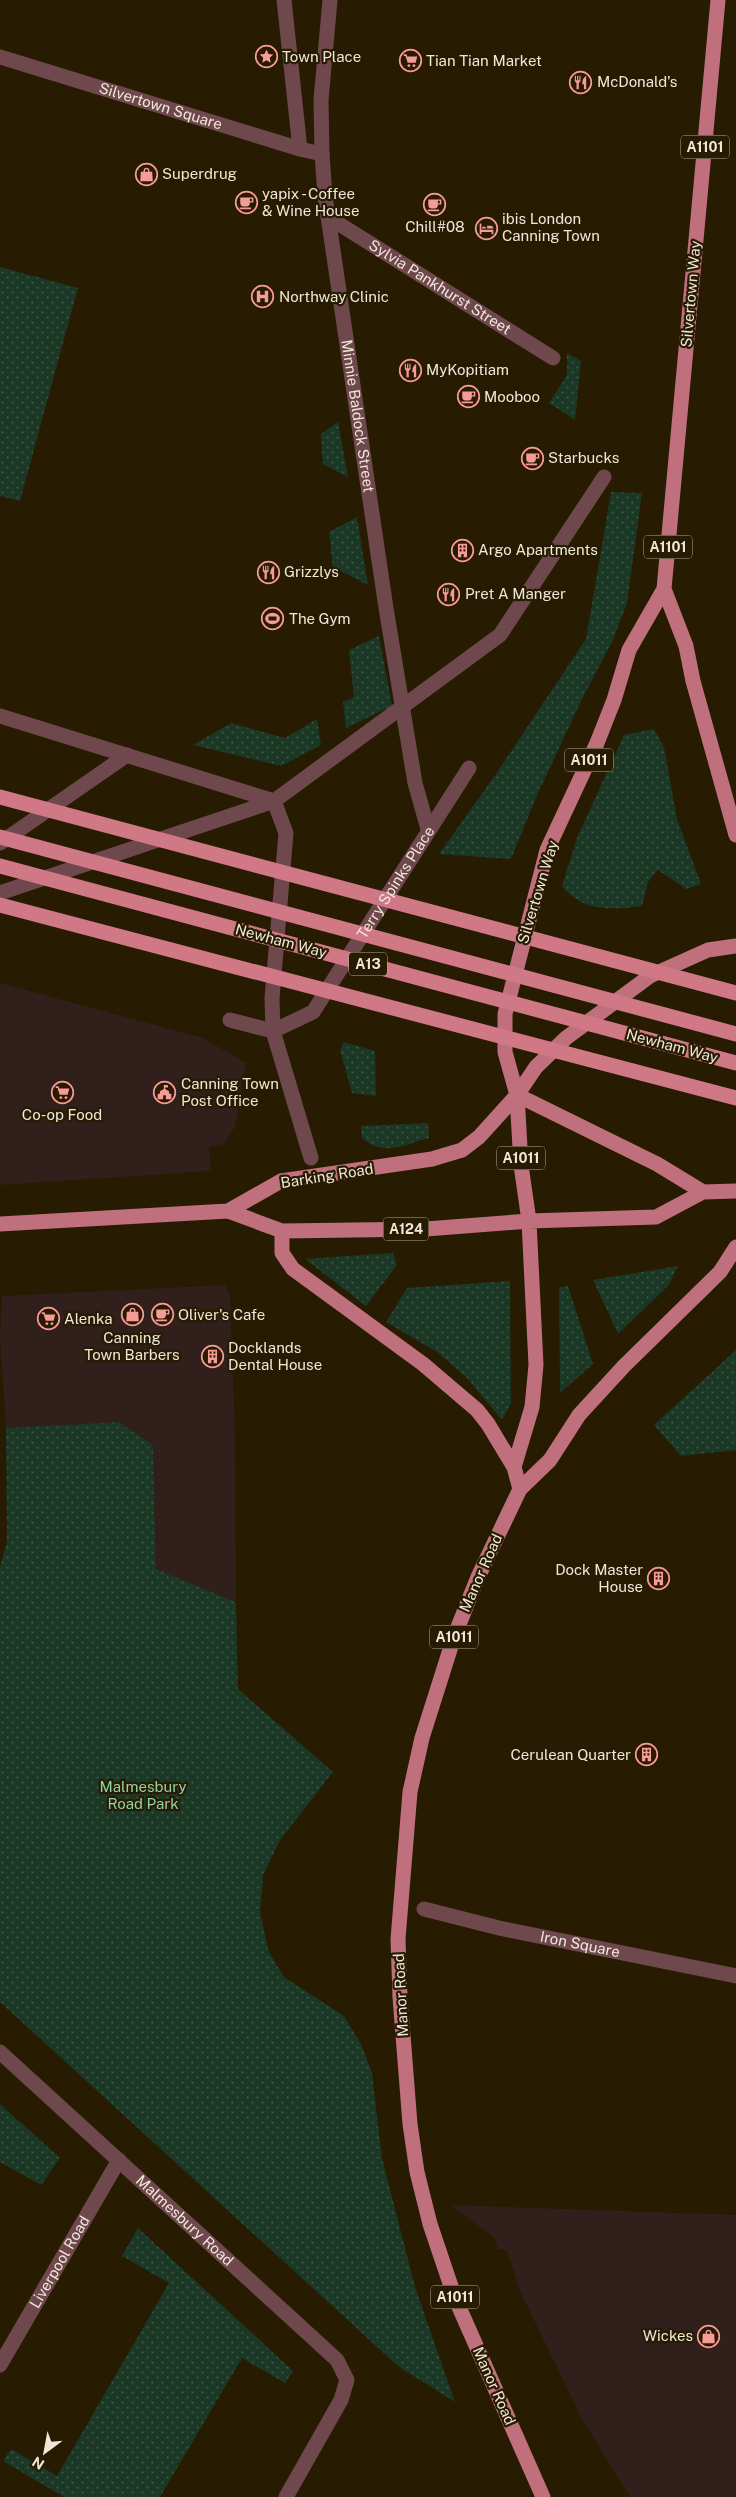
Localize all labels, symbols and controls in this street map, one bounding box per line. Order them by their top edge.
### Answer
place icon: Town Place [254,45,278,69]
place label: Town Place [282,48,361,65]
supermarket icon: Tian Tian Market [398,49,422,73]
place label: Tian Tian Market [426,52,542,69]
restaurant icon: McDonald's [569,70,593,94]
place label: McDonald's [597,73,677,90]
street label: Silvertown Square [97,79,224,133]
road number: A1101 [681,136,729,158]
shop icon: Superdrug [134,162,158,186]
place label: Superdrug [162,165,237,182]
place label: yapix - Coffee & Wine House [262,185,359,219]
cafe icon: yapix - Coffee & Wine House [234,191,258,215]
cafe icon: Chill#08 [423,192,447,216]
place label: ibis London Canning Town [502,210,600,244]
hotel icon: ibis London Canning Town [474,216,498,240]
place label: Chill#08 [405,218,465,235]
street label: Sylvia Pankhurst Street [366,236,514,338]
street label: Silvertown Way [677,240,704,348]
hospital icon: Northway Clinic [251,285,275,309]
place label: Northway Clinic [279,288,389,305]
street label: Minnie Baldock Street [338,338,378,494]
restaurant icon: MyKopitiam [398,358,422,382]
place label: MyKopitiam [426,361,509,378]
cafe icon: Mooboo [456,385,480,409]
place label: Mooboo [484,388,540,405]
cafe icon: Starbucks [520,446,544,470]
place label: Starbucks [548,449,619,466]
road number: A1101 [644,536,692,558]
building icon: Argo Apartments [450,538,474,562]
place label: Argo Apartments [478,541,598,558]
restaurant icon: Grizzlys [256,560,280,584]
place label: Grizzlys [284,563,339,580]
restaurant icon: Pret A Manger [437,582,461,606]
place label: Pret A Manger [465,585,566,602]
sports icon: The Gym [261,607,285,631]
place label: The Gym [289,610,351,627]
road number: A1011 [565,748,613,772]
street label: Terry Spinks Place [353,823,438,941]
street label: Silvertown Way [514,838,561,946]
street label: Newham Way [233,920,329,961]
road number: A13 [349,952,387,976]
street label: Newham Way [624,1025,720,1066]
place label: Canning Town Post Office [181,1075,279,1109]
supermarket icon: Co-op Food [50,1080,74,1104]
public building icon: Canning Town Post Office [153,1081,177,1105]
place label: Co-op Food [22,1106,102,1123]
road number: A1011 [497,1146,545,1170]
street label: Barking Road [279,1160,374,1191]
road number: A124 [384,1218,428,1240]
shop icon: Canning Town Barbers [120,1303,144,1327]
cafe icon: Oliver's Cafe [150,1303,174,1327]
place label: Oliver's Cafe [178,1306,265,1323]
supermarket icon: Alenka [36,1307,60,1331]
place label: Alenka [64,1310,113,1327]
place label: Canning Town Barbers [84,1329,180,1363]
place label: Docklands Dental House [228,1339,322,1373]
building icon: Docklands Dental House [200,1345,224,1369]
street label: Manor Road [456,1531,505,1614]
place label: Dock Master House [555,1561,643,1595]
building icon: Dock Master House [647,1567,671,1591]
road number: A1011 [430,1625,478,1648]
building icon: Cerulean Quarter [635,1743,659,1767]
place label: Cerulean Quarter [511,1746,631,1763]
park label: Malmesbury Road Park [100,1778,186,1812]
street label: Iron Square [539,1928,621,1960]
street label: Manor Road [390,1953,411,2037]
street label: Malmesbury Road [133,2171,237,2269]
street label: Liverpool Road [26,2213,93,2311]
road number: A1011 [431,2286,479,2308]
shop icon: Wickes [697,2324,721,2348]
place label: Wickes [643,2327,693,2344]
street label: Manor Road [470,2344,519,2427]
north arrow [20,2427,70,2477]
text: N [29,2453,47,2473]

